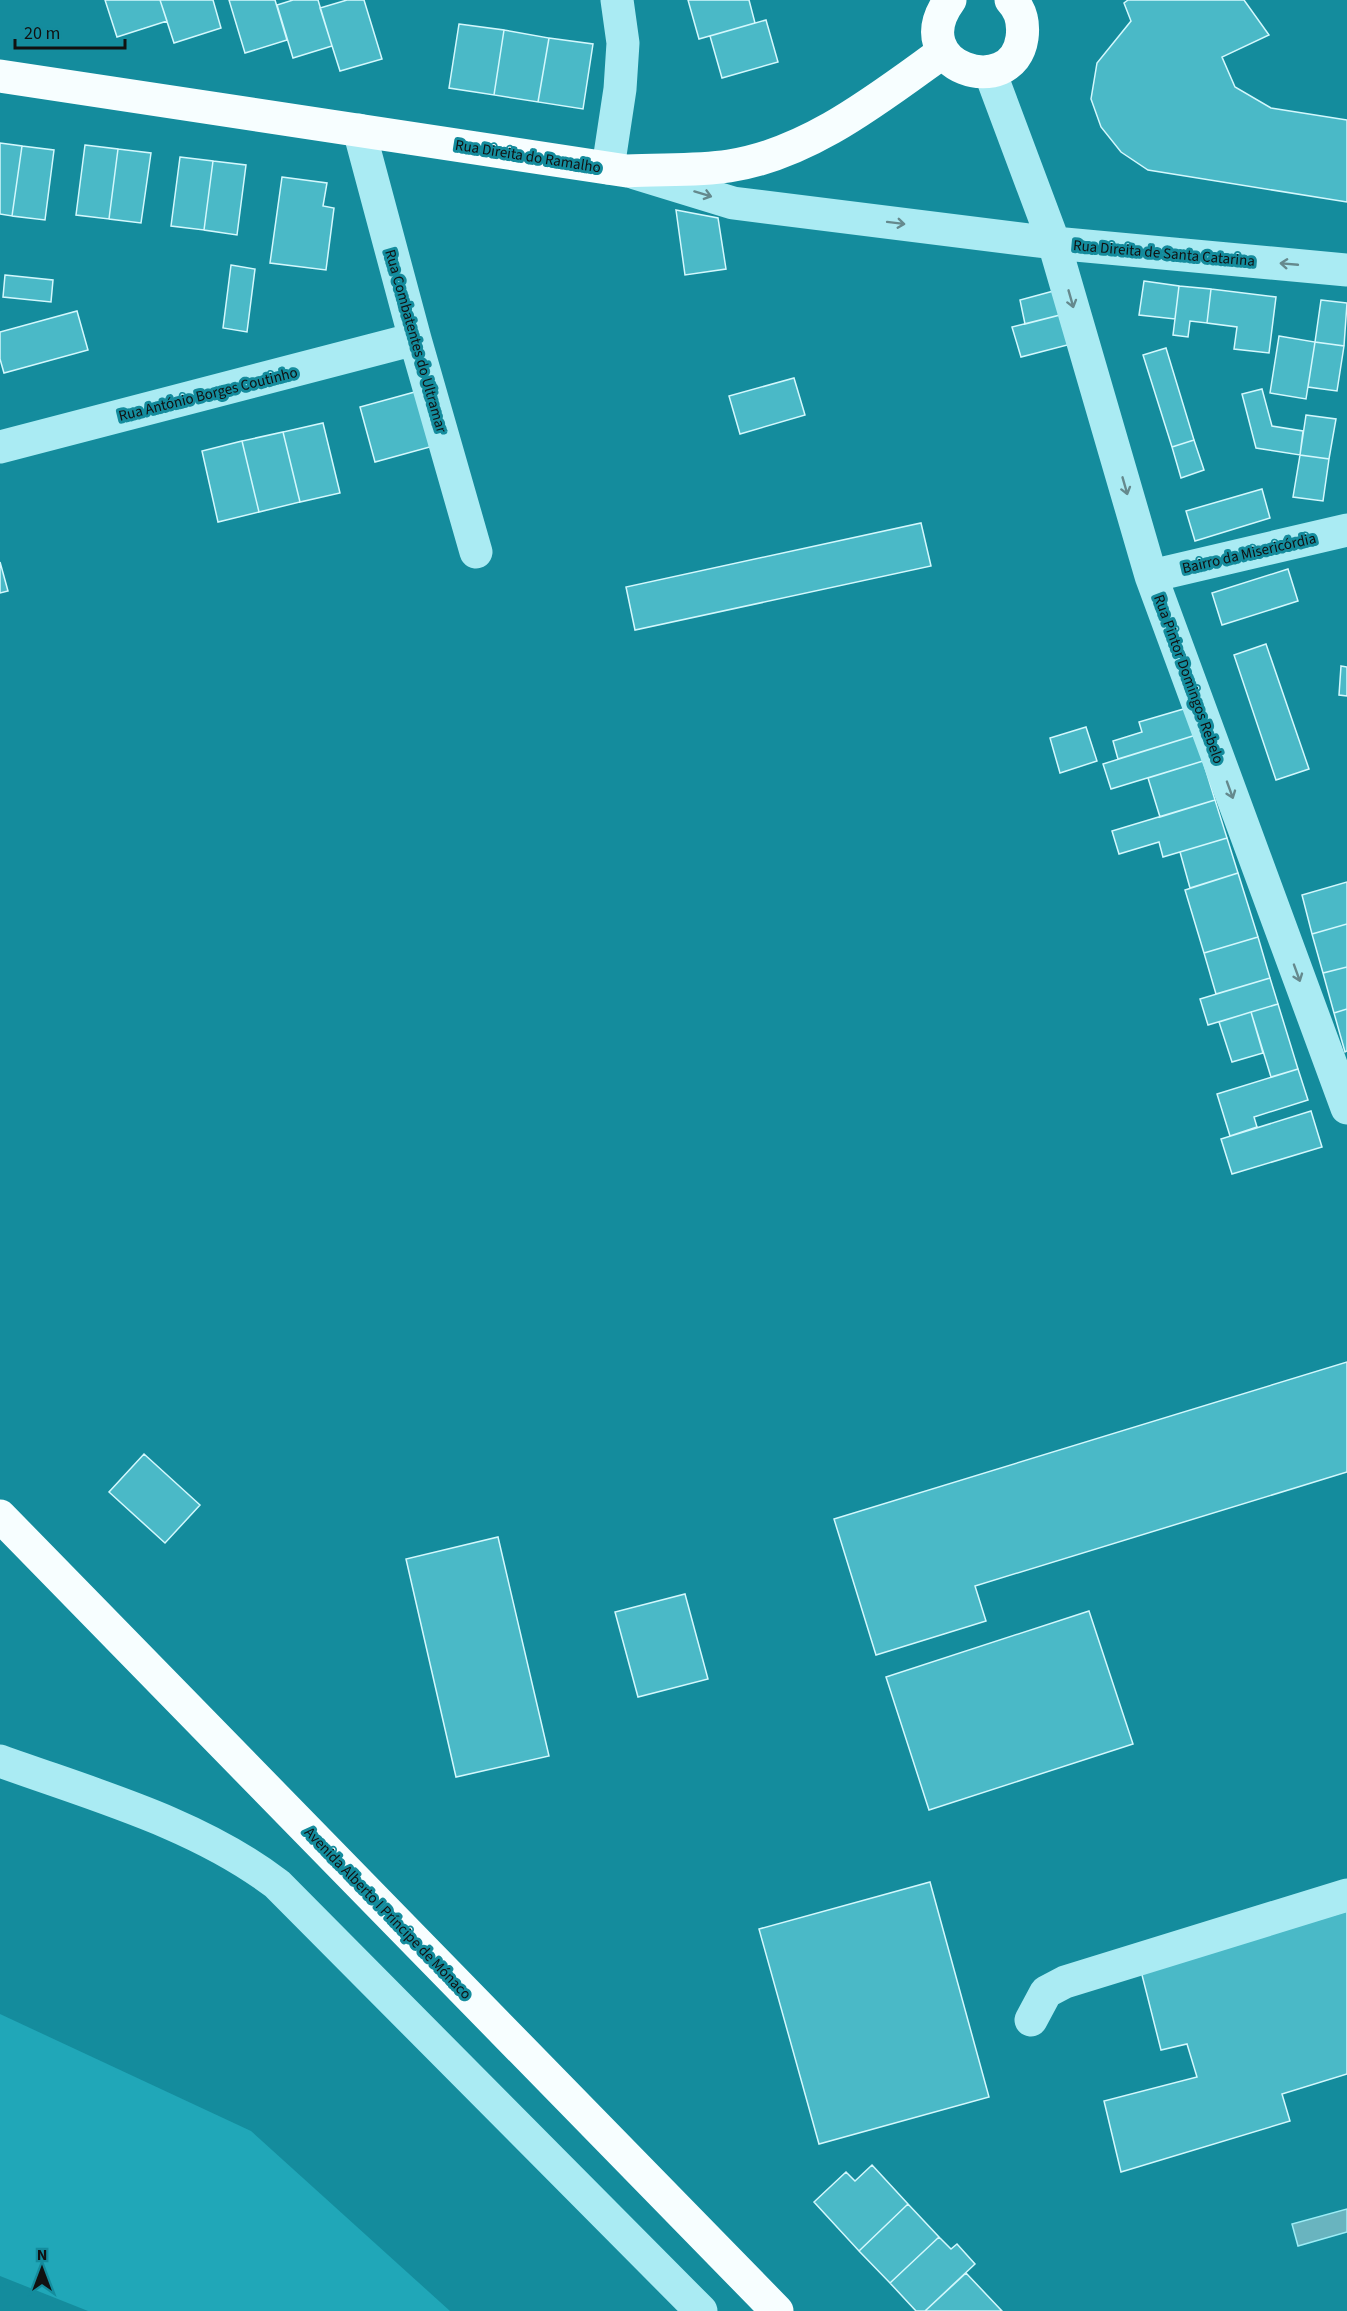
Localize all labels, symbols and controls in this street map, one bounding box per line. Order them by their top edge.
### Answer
scale bar [15,12,124,50]
text: 20 m [24,21,60,46]
street label: Rua Direita do Ramalho [454,135,602,178]
one-way arrow [694,189,713,200]
one-way arrow [885,218,905,229]
street label: Rua Direita de Santa Catarina [1072,235,1256,272]
street label: Rua Combatentes do Ultramar [379,247,452,436]
one-way arrow [1279,258,1299,269]
one-way arrow [1066,289,1077,308]
street label: Rua António Borges Coutinho [116,362,300,427]
one-way arrow [1120,477,1131,496]
street label: Bairro da Misericórdia [1180,528,1318,579]
street label: Rua Pintor Domingos Rebelo [1148,592,1229,767]
one-way arrow [1225,780,1236,799]
one-way arrow [1293,963,1304,982]
street label: Avenida Alberto I Príncipe de Mónaco [299,1823,476,2004]
north arrow [12,2239,72,2299]
text: N [37,2244,47,2266]

